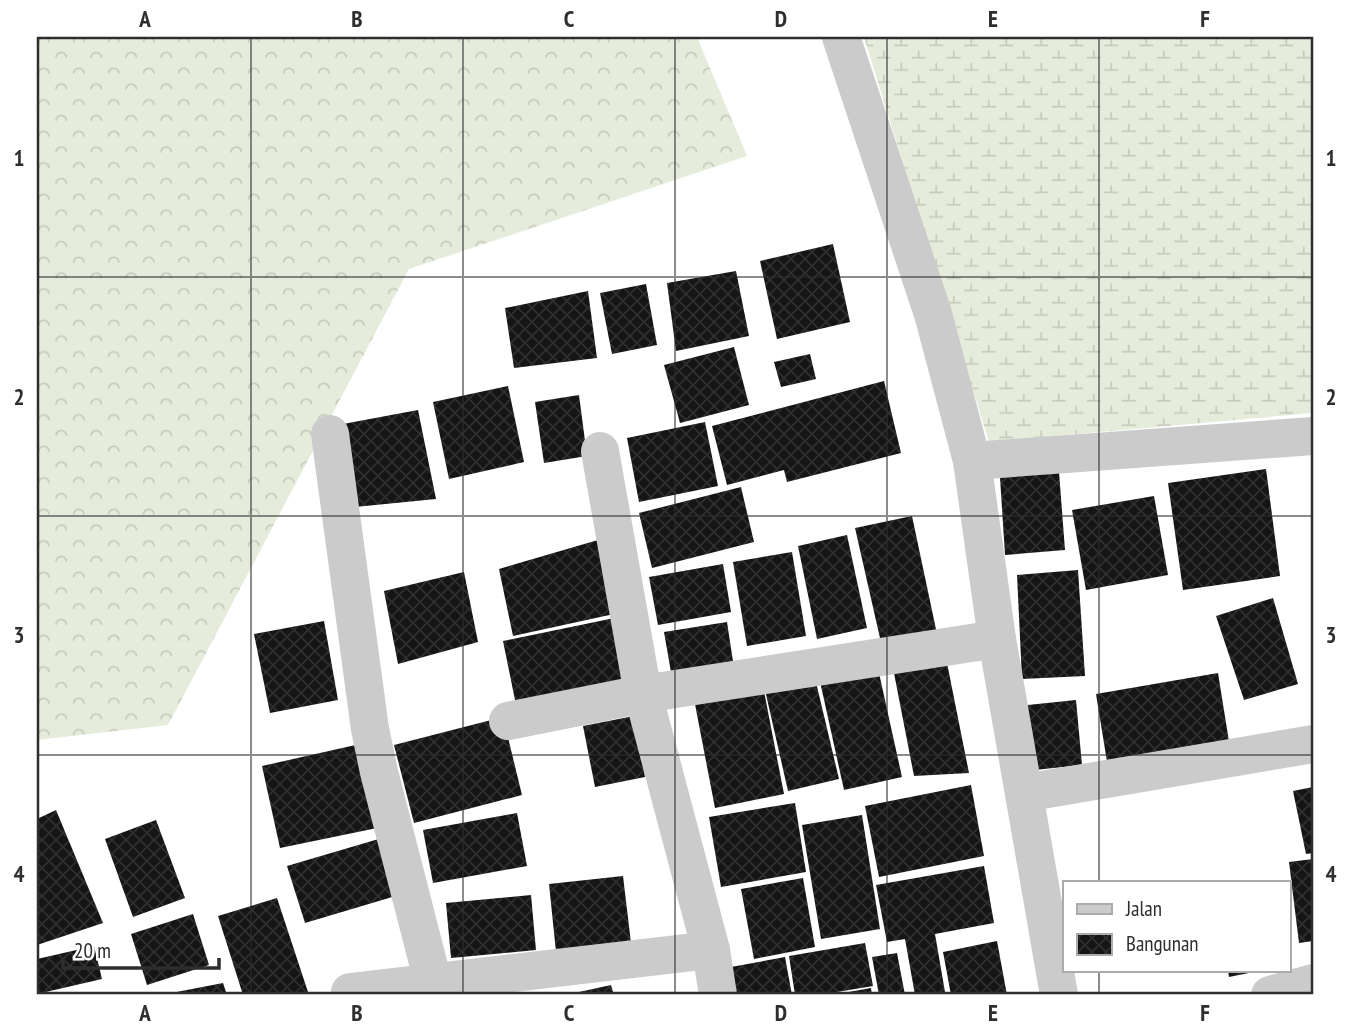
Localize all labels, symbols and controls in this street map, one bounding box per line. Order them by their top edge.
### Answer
text: A [138,4,151,33]
text: B [351,4,363,33]
text: C [564,4,575,33]
text: D [775,4,787,33]
text: E [988,4,998,33]
text: F [1200,4,1210,33]
text: 1 [14,143,25,172]
text: 1 [1326,143,1337,172]
text: 2 [14,382,25,411]
text: 2 [1326,382,1337,411]
text: 3 [14,620,25,649]
text: 3 [1326,620,1337,649]
text: 4 [14,859,25,888]
text: 4 [1326,859,1337,888]
legend [1063,881,1290,972]
text: Jalan [1125,895,1162,922]
scale bar [63,927,219,971]
text: Bangunan [1126,930,1199,957]
text: 20 m [74,937,111,964]
text: A [138,998,151,1027]
text: B [351,998,363,1027]
text: C [564,998,575,1027]
text: D [775,998,787,1027]
text: E [988,998,998,1027]
text: F [1200,998,1210,1027]

